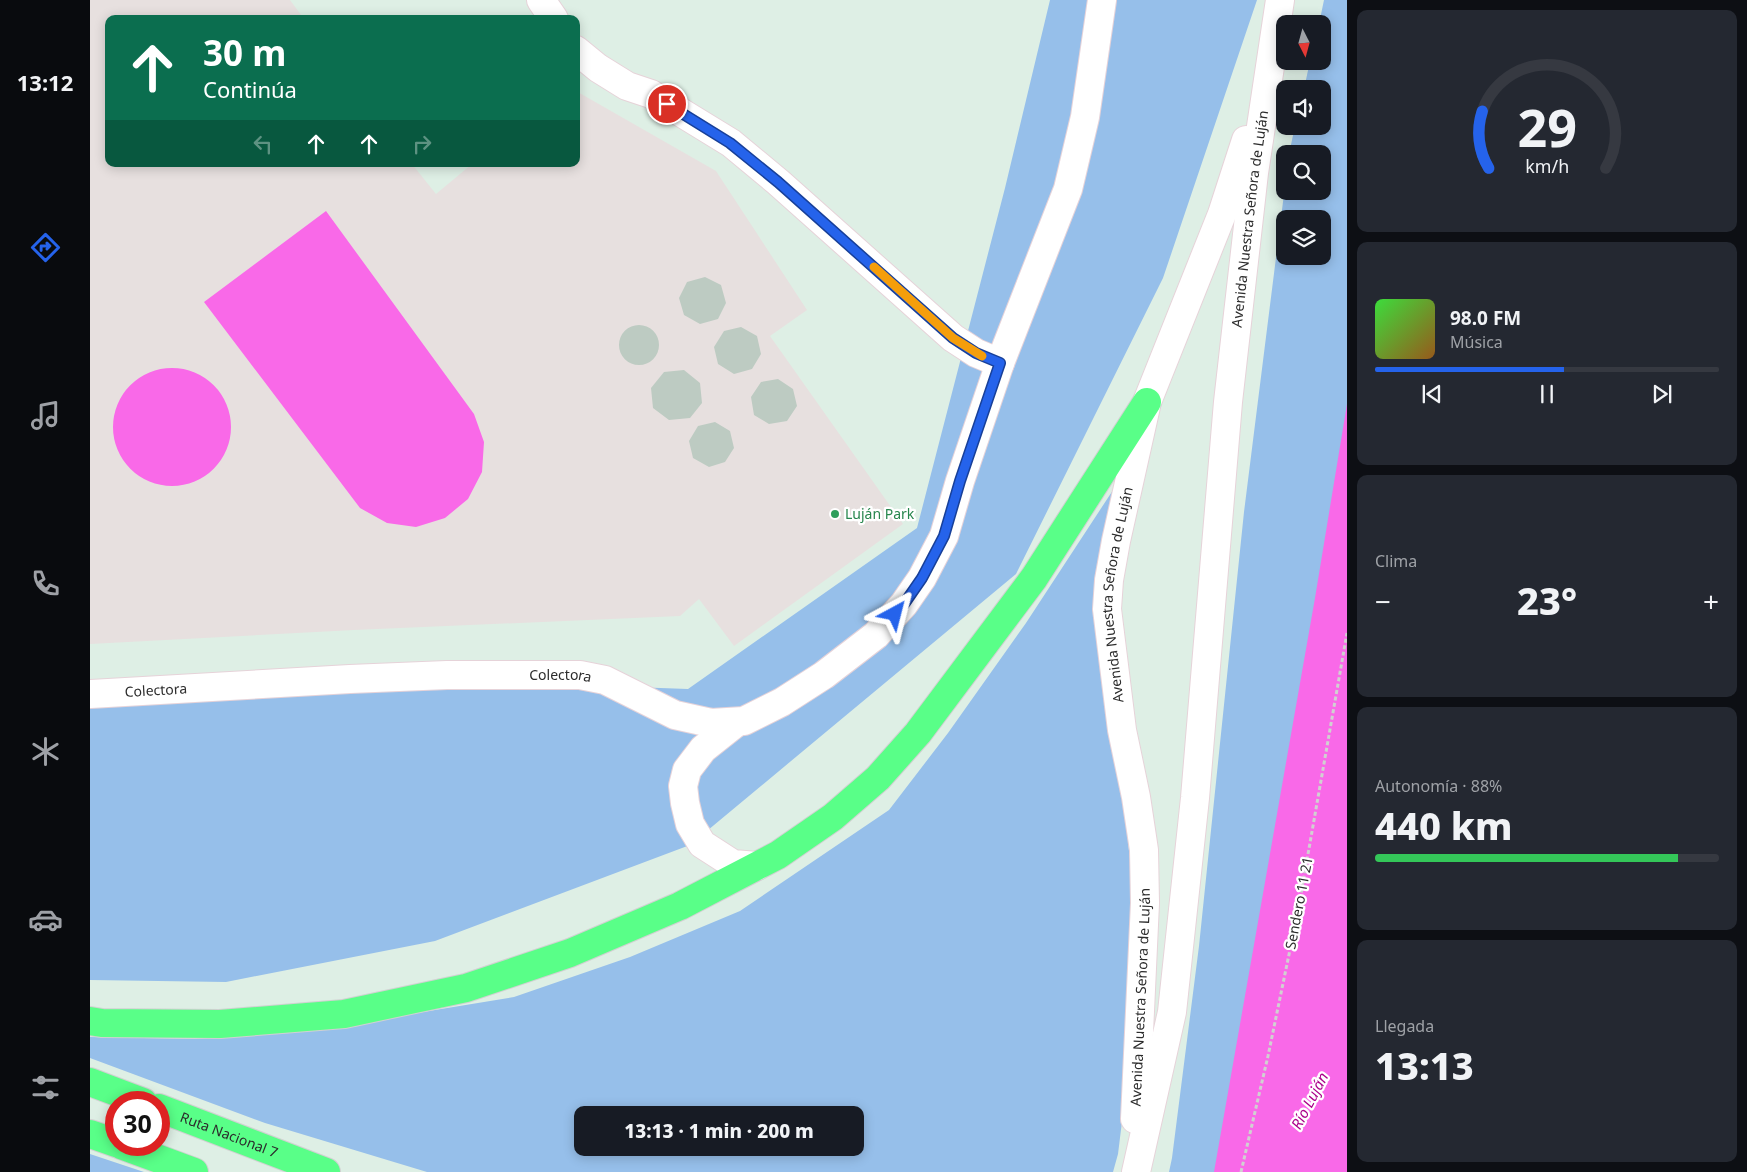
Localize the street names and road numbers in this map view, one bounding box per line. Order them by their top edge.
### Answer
street label: Avenida Nuestra Señora de Luján [1227,109,1272,328]
street label: Avenida Nuestra Señora de Luján [1097,485,1137,704]
street label: Colectora [529,665,593,686]
street label: Colectora [124,678,188,701]
street label: Sendero 11 21 [1280,855,1317,951]
street label: Avenida Nuestra Señora de Luján [1126,888,1154,1107]
street label: Ruta Nacional 7 [178,1107,281,1162]

